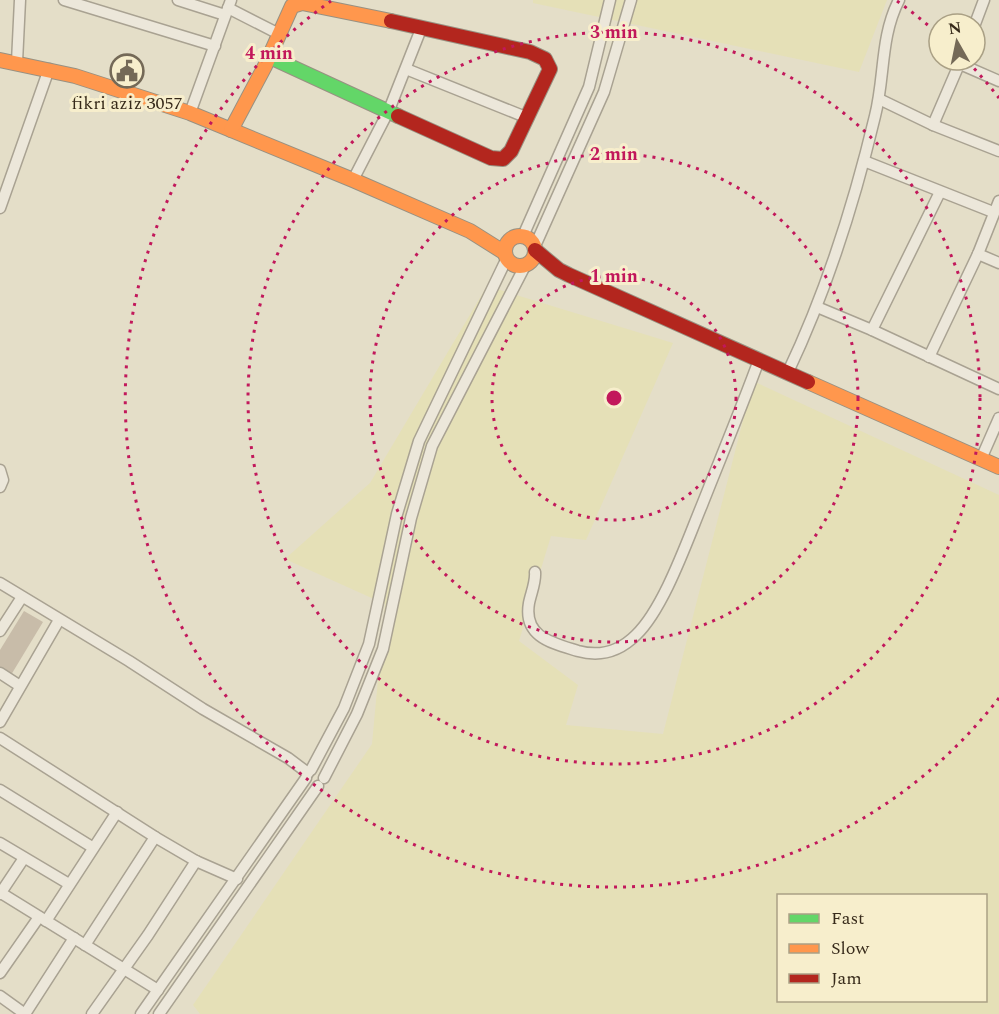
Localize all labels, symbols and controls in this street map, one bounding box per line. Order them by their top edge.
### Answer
north arrow [927,12,987,72]
text: N [946,15,963,41]
text: 3 min [590,19,638,46]
text: 4 min [245,40,293,67]
public building icon: fikri aziz 3057 [109,53,145,89]
place label: fikri aziz 3057 [71,90,183,117]
text: 2 min [590,141,638,168]
text: 1 min [590,263,638,290]
centre of rings [604,388,624,408]
legend [777,894,987,1002]
text: Fast [831,905,864,932]
text: Slow [831,935,870,962]
text: Jam [831,965,862,992]

